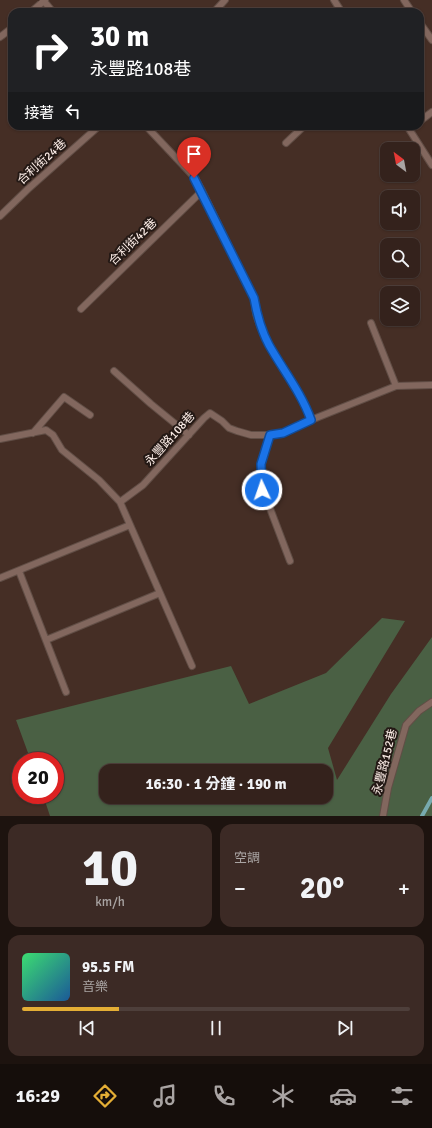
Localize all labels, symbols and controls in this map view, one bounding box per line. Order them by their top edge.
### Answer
text: 30 m [90,20,149,54]
icon: right [24,24,76,76]
text: 永豐路108巷 [90,58,191,80]
icon: left [62,100,84,122]
text: 接著 [24,104,54,122]
street label: 合利街24巷 [14,136,70,188]
pin [177,137,211,178]
north arrow [380,142,420,182]
map controls [380,142,420,326]
icon: arrive [183,143,205,165]
button: sound [380,190,420,230]
street label: 合利街42巷 [106,215,160,269]
button: search [380,238,420,278]
button: layers [380,286,420,326]
street label: 永豐路108巷 [142,409,198,469]
position arrow [241,469,283,511]
street label: 永豐路152巷 [370,727,400,797]
speed limit sign: 20 [12,752,64,804]
text: 16:30 · 1 分鐘 · 190 m [145,775,287,793]
text: 10 [82,836,138,900]
text: 空調 [234,850,260,866]
text: 20° [300,870,344,907]
text: − [234,875,246,902]
text: + [398,875,410,902]
text: km/h [95,894,125,910]
text: 95.5 FM [82,958,134,976]
text: 音樂 [82,979,108,995]
icon: previous [76,1017,98,1039]
icon: pause [205,1017,227,1039]
icon: next [334,1017,356,1039]
icon: directions [91,1082,119,1110]
icon: music [151,1082,179,1110]
icon: phone [210,1082,238,1110]
icon: climate [269,1082,297,1110]
icon: car [329,1082,357,1110]
icon: filters [388,1082,416,1110]
text: 16:29 [16,1085,60,1107]

